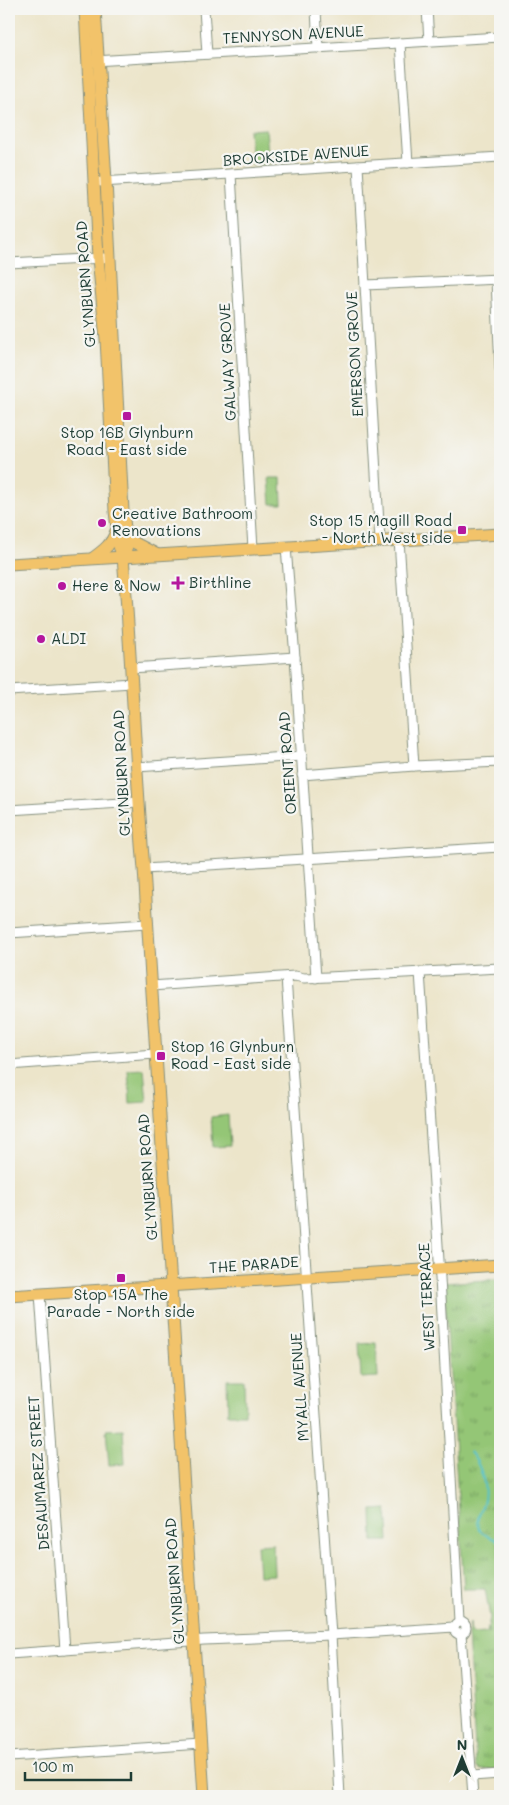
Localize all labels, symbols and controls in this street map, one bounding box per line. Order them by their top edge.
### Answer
street label: TENNYSON AVENUE [222,20,364,48]
street label: BROOKSIDE AVENUE [222,140,370,170]
street label: GLYNBURN ROAD [71,220,99,348]
street label: EMERSON GROVE [341,290,367,417]
street label: GALWAY GROVE [214,302,240,422]
marker: Stop 16B Glynburn Road - East side [121,410,133,422]
place label: Stop 16B Glynburn Road - East side [61,422,193,459]
place label: Creative Bathroom Renovations [112,503,253,540]
place label: Stop 15 Magill Road - North West side [309,510,452,547]
marker: Creative Bathroom Renovations [96,517,108,529]
marker: Stop 15 Magill Road - North West side [456,524,468,536]
place label: Birthline [189,572,251,592]
place label: Here & Now [72,575,161,595]
marker: Birthline [171,576,185,590]
marker: Here & Now [56,580,68,592]
place label: ALDI [51,628,87,648]
marker: ALDI [35,633,47,645]
street label: GLYNBURN ROAD [108,709,134,837]
street label: ORIENT ROAD [273,711,301,815]
place label: Stop 16 Glynburn Road - East side [171,1036,294,1073]
marker: Stop 16 Glynburn Road - East side [155,1050,167,1062]
street label: GLYNBURN ROAD [133,1113,161,1241]
street label: WEST TERRACE [413,1242,439,1352]
street label: THE PARADE [208,1251,300,1277]
marker: Stop 15A The Parade - North side [115,1272,127,1284]
place label: Stop 15A The Parade - North side [47,1284,195,1321]
street label: MYALL AVENUE [285,1332,313,1442]
street label: DESAUMAREZ STREET [23,1395,53,1551]
street label: GLYNBURN ROAD [160,1517,188,1645]
north arrow [436,1732,486,1782]
text: N [457,1735,467,1754]
scale bar [25,1750,131,1782]
text: 100 m [32,1756,74,1776]

